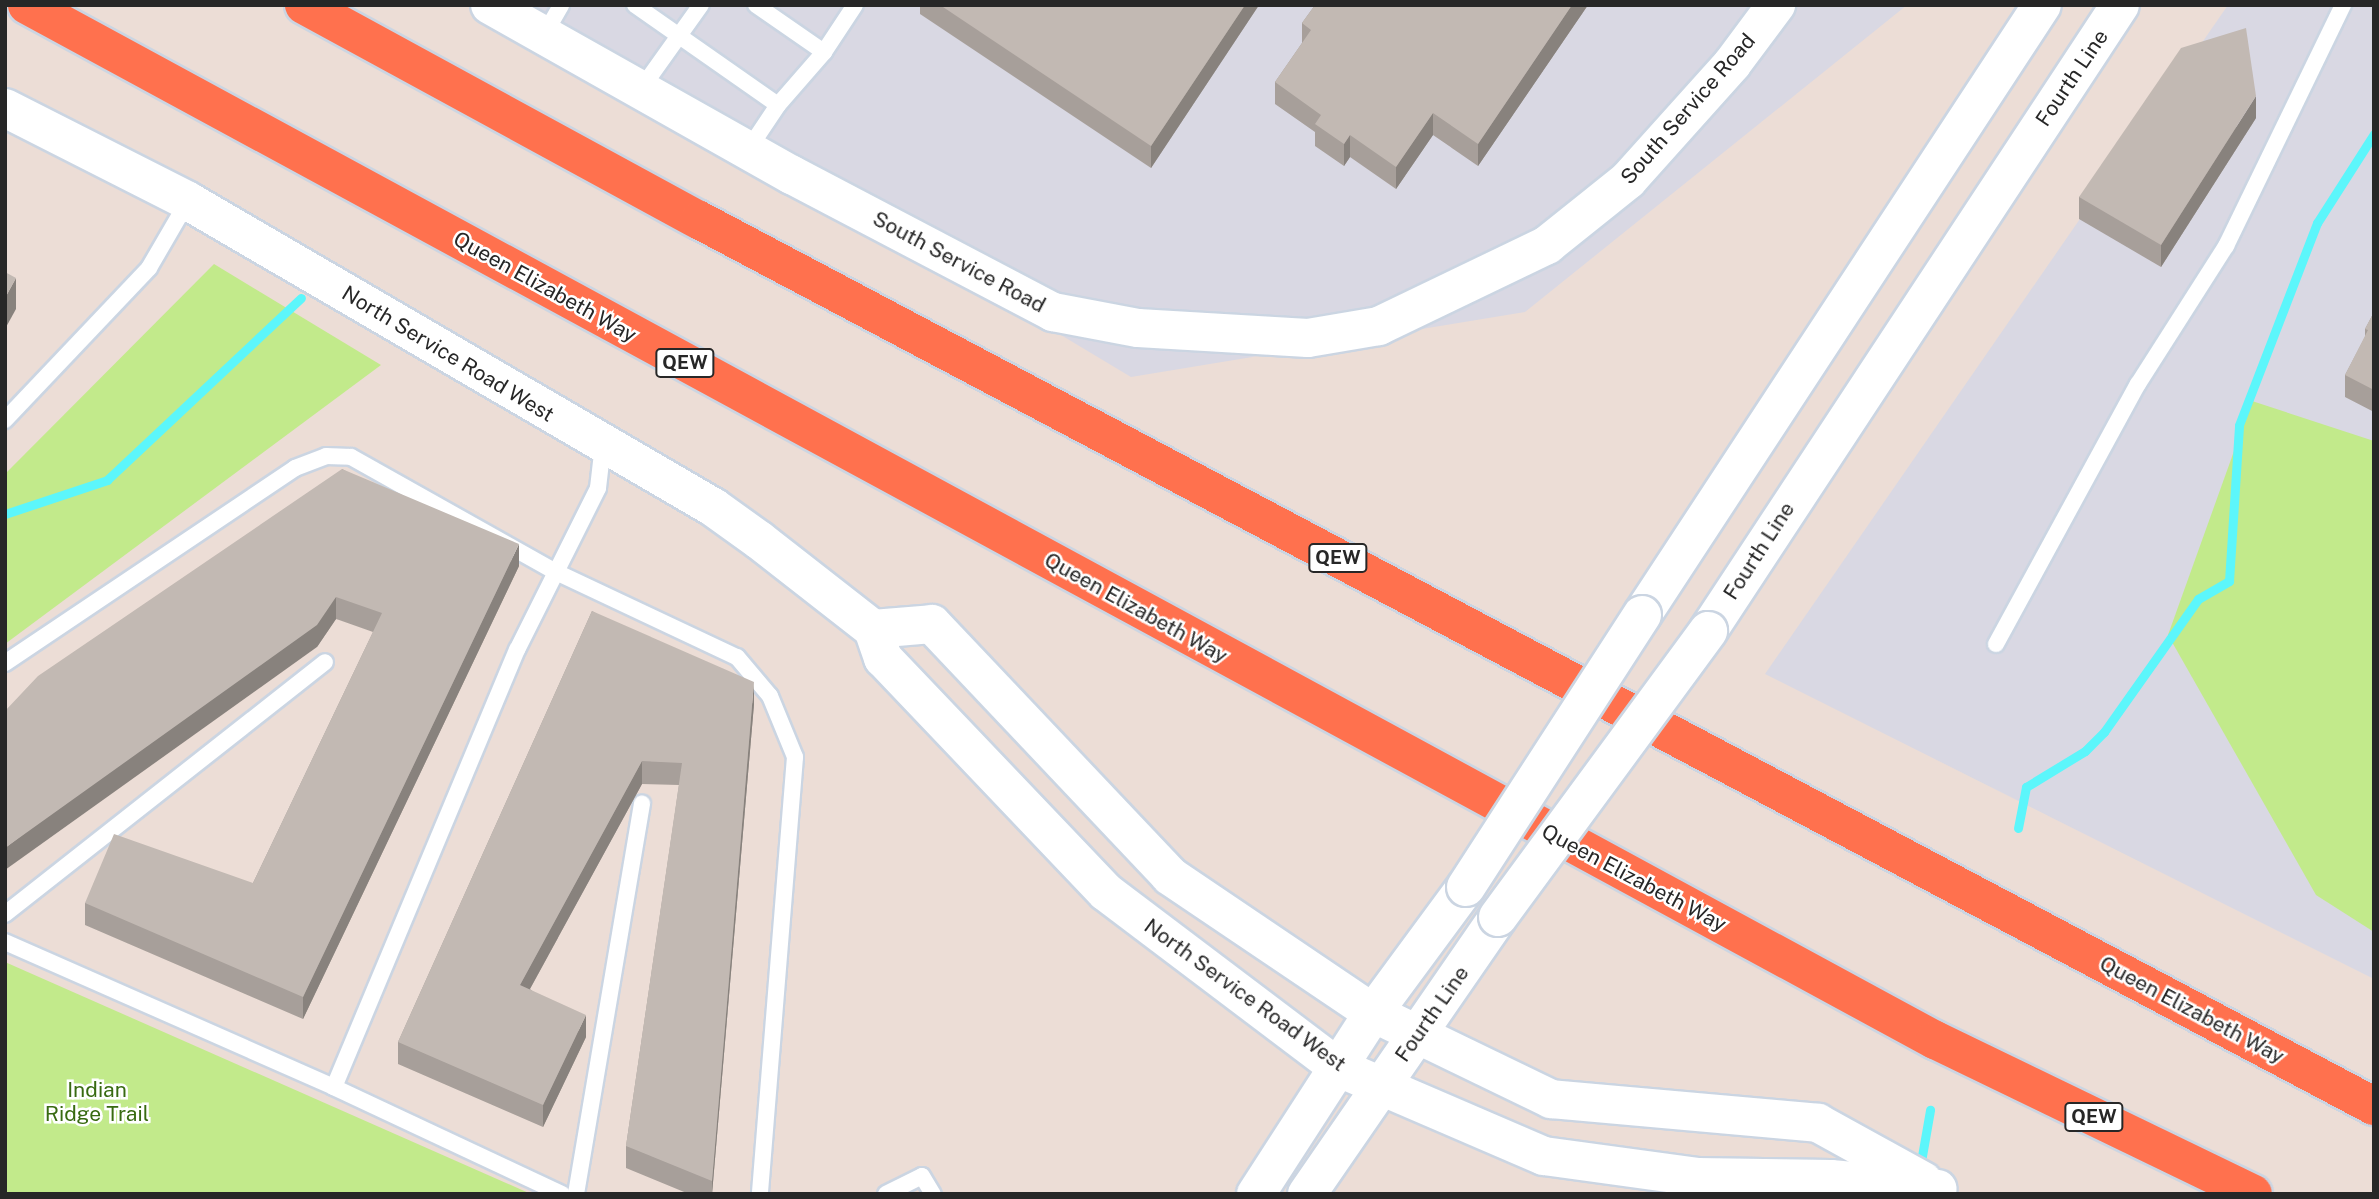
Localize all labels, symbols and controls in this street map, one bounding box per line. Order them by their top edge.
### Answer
street label: Fourth Line [2030,25,2114,131]
street label: South Service Road [1616,28,1760,190]
street label: South Service Road [868,206,1050,318]
street label: Queen Elizabeth Way [449,226,641,348]
street label: North Service Road West [337,280,559,428]
road number: QEW [655,348,715,378]
street label: Fourth Line [1718,498,1800,604]
road number: QEW [1308,542,1368,573]
street label: Queen Elizabeth Way [1040,547,1232,669]
street label: Queen Elizabeth Way [1537,819,1731,937]
street label: North Service Road West [1139,913,1351,1077]
street label: Queen Elizabeth Way [2095,951,2289,1069]
street label: Fourth Line [1390,961,1474,1067]
park label: Indian Ridge Trail [45,1077,149,1127]
road number: QEW [2064,1102,2124,1133]

